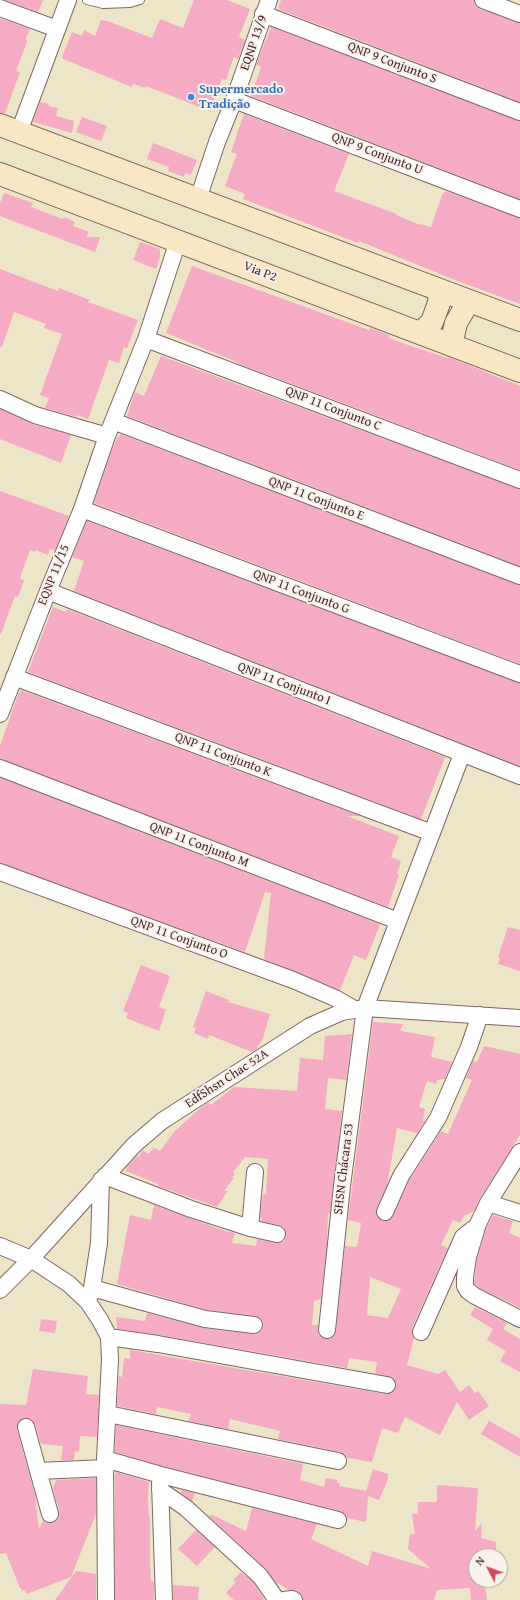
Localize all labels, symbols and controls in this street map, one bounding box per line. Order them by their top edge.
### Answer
street label: EQNP 13/9 [237,13,271,73]
street label: QNP 9 Conjunto S [345,39,439,87]
place label: Supermercado Tradição [199,82,283,113]
marker: Supermercado Tradição [186,92,196,102]
street label: QNP 9 Conjunto U [329,129,425,179]
street label: Via P2 [241,259,279,285]
street label: QNP 11 Conjunto C [283,384,383,434]
street label: QNP 11 Conjunto E [266,474,366,524]
street label: EQNP 11/15 [35,542,73,608]
street label: QNP 11 Conjunto G [251,566,351,618]
street label: QNP 11 Conjunto I [235,659,333,709]
street label: QNP 11 Conjunto K [172,729,274,781]
street label: QNP 11 Conjunto M [147,819,251,871]
street label: QNP 11 Conjunto O [128,913,230,963]
street label: EdfShsn Chac 52A [182,1046,272,1112]
street label: SHSN Chácara 53 [331,1122,357,1216]
north arrow [468,1548,508,1588]
text: N [471,1553,488,1569]

